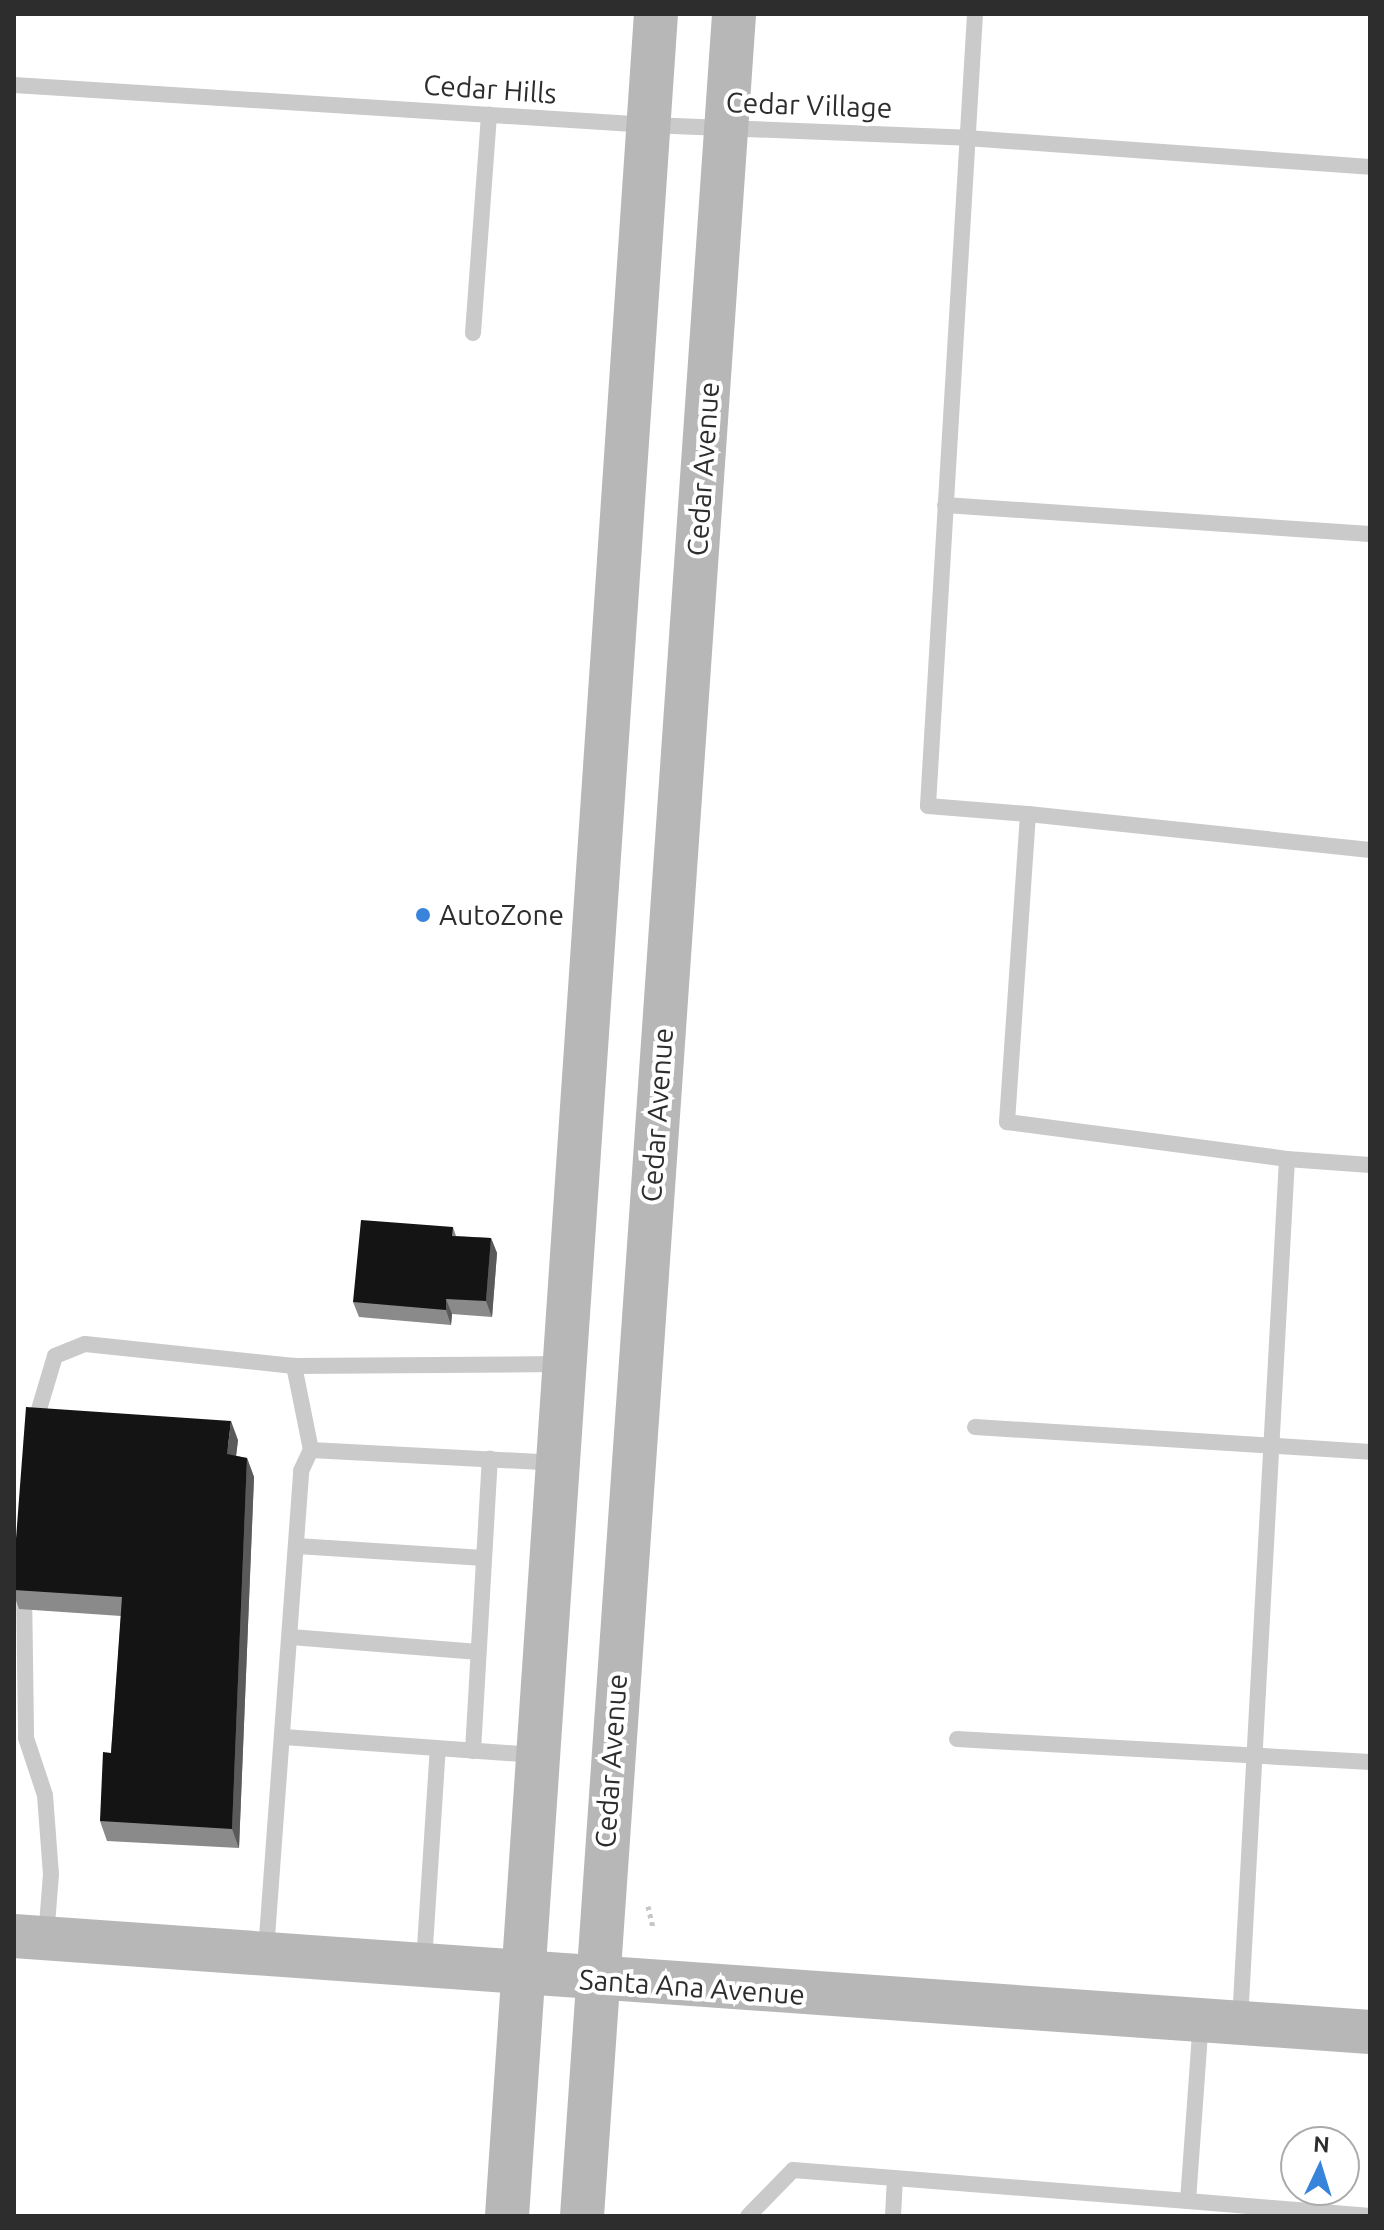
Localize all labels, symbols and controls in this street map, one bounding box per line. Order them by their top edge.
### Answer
street label: Cedar Hills [422,68,558,110]
street label: Cedar Village [725,85,893,125]
street label: Cedar Avenue [680,381,726,557]
place label: AutoZone [439,898,564,932]
marker: AutoZone [414,906,432,924]
street label: Cedar Avenue [634,1027,680,1203]
street label: Cedar Avenue [588,1673,634,1849]
street label: Santa Ana Avenue [578,1962,806,2012]
north arrow [1280,2126,1360,2206]
text: N [1312,2131,1331,2157]

